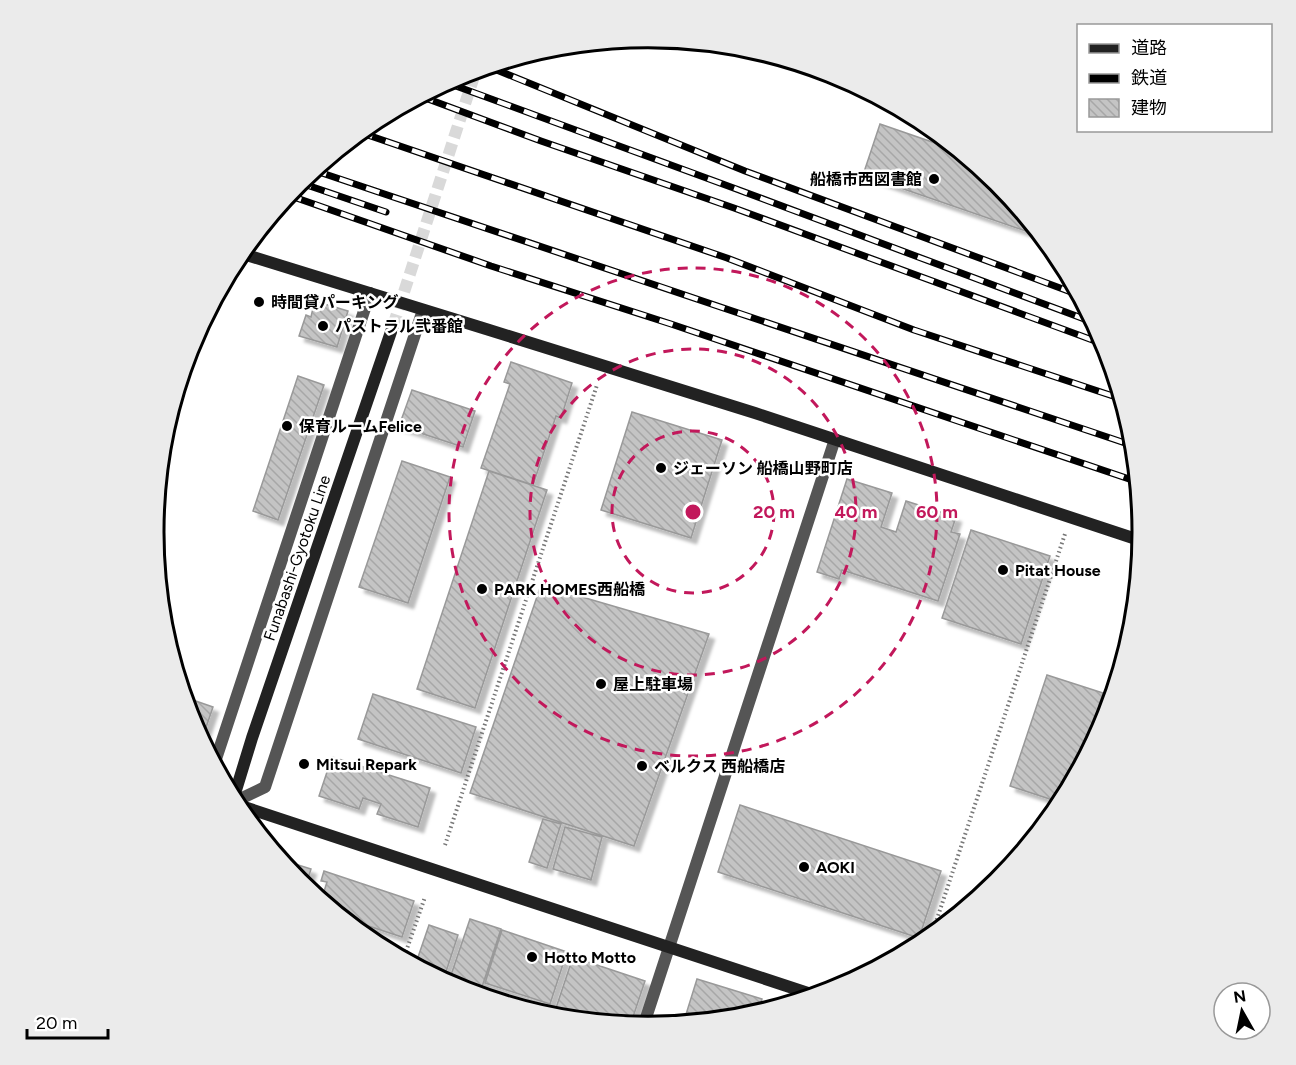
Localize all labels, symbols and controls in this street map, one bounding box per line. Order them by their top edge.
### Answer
legend [1077,24,1272,132]
text: 道路 [1131,37,1167,59]
text: 鉄道 [1131,67,1167,89]
text: 建物 [1131,97,1167,119]
place label: 船橋市西図書館 [810,170,922,189]
marker: 船橋市西図書館 [927,172,941,186]
place label: 時間貸パーキング [271,293,399,312]
marker: 時間貸パーキング [252,295,266,309]
place label: パストラル弐番館 [335,317,463,336]
marker: パストラル弐番館 [316,319,330,333]
place label: 保育ルームFelice [299,417,422,436]
marker: 保育ルームFelice [280,419,294,433]
place label: ジェーソン 船橋山野町店 [673,459,853,478]
marker: ジェーソン 船橋山野町店 [654,461,668,475]
street label: Funabashi-Gyotoku Line [260,472,334,643]
text: 20 m [753,501,795,523]
text: 40 m [834,501,878,523]
text: 60 m [916,501,958,523]
centre of rings [683,502,703,522]
place label: Pitat House [1015,561,1101,580]
marker: Pitat House [996,563,1010,577]
place label: PARK HOMES西船橋 [494,580,645,599]
marker: PARK HOMES西船橋 [475,582,489,596]
place label: 屋上駐車場 [613,675,693,694]
marker: 屋上駐車場 [594,677,608,691]
place label: Mitsui Repark [316,755,417,774]
marker: Mitsui Repark [297,757,311,771]
place label: ベルクス 西船橋店 [654,757,785,776]
marker: ベルクス 西船橋店 [635,759,649,773]
place label: AOKI [816,858,855,877]
marker: AOKI [797,860,811,874]
place label: Hotto Motto [544,948,636,967]
marker: Hotto Motto [525,950,539,964]
north arrow [1212,981,1272,1041]
text: N [1232,986,1247,1007]
scale bar [27,1002,108,1040]
text: 20 m [36,1012,77,1034]

